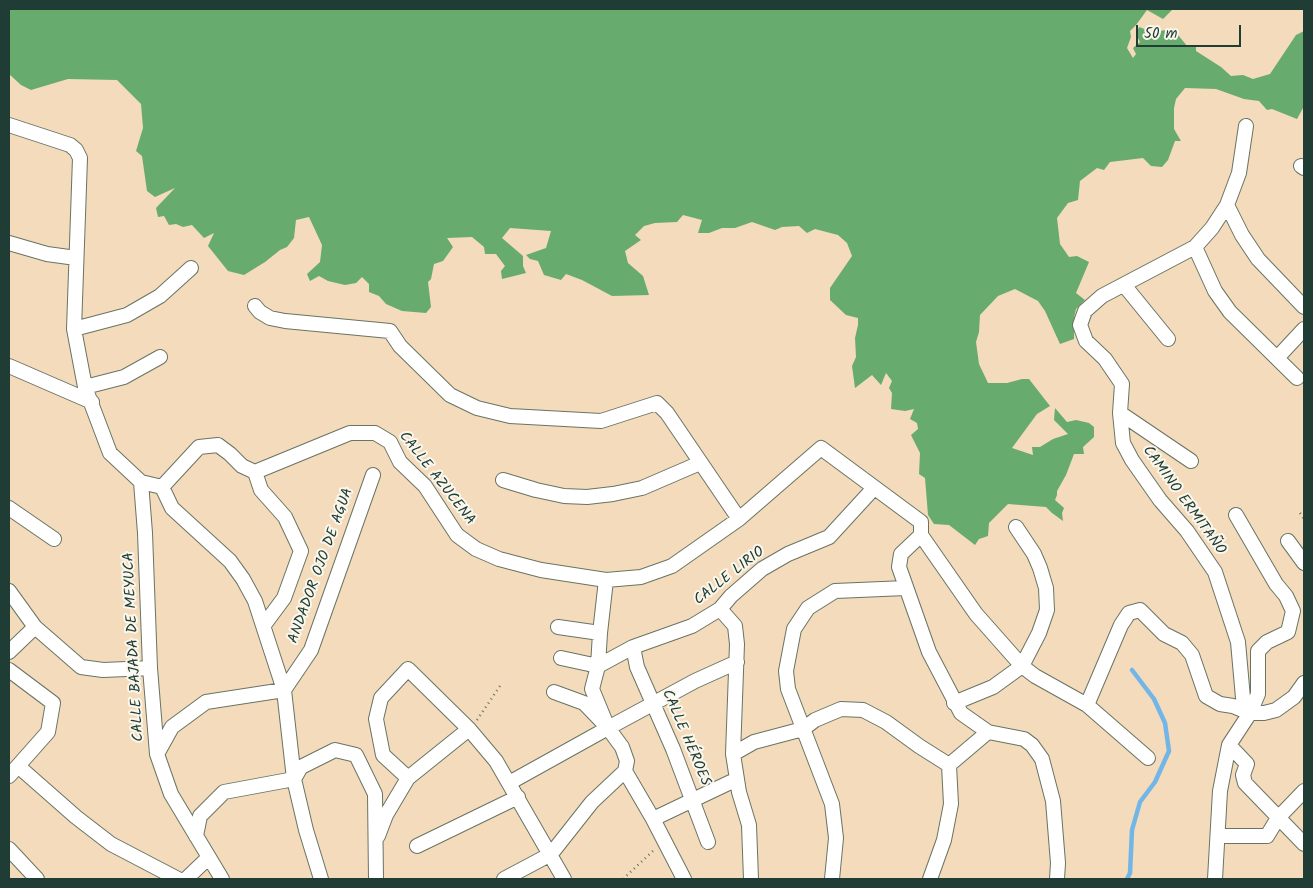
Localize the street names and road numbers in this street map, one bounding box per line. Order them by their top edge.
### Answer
street label: CALLE AZUCENA [394,429,478,529]
street label: CAMINO ERMITAÑO [1137,443,1229,559]
street label: ANDADOR OJO DE AGUA [286,486,358,646]
street label: CALLE LIRIO [691,544,769,610]
street label: CALLE BAJADA DE MEYUCA [121,552,149,742]
street label: CALLE HÉROES [657,687,713,789]

